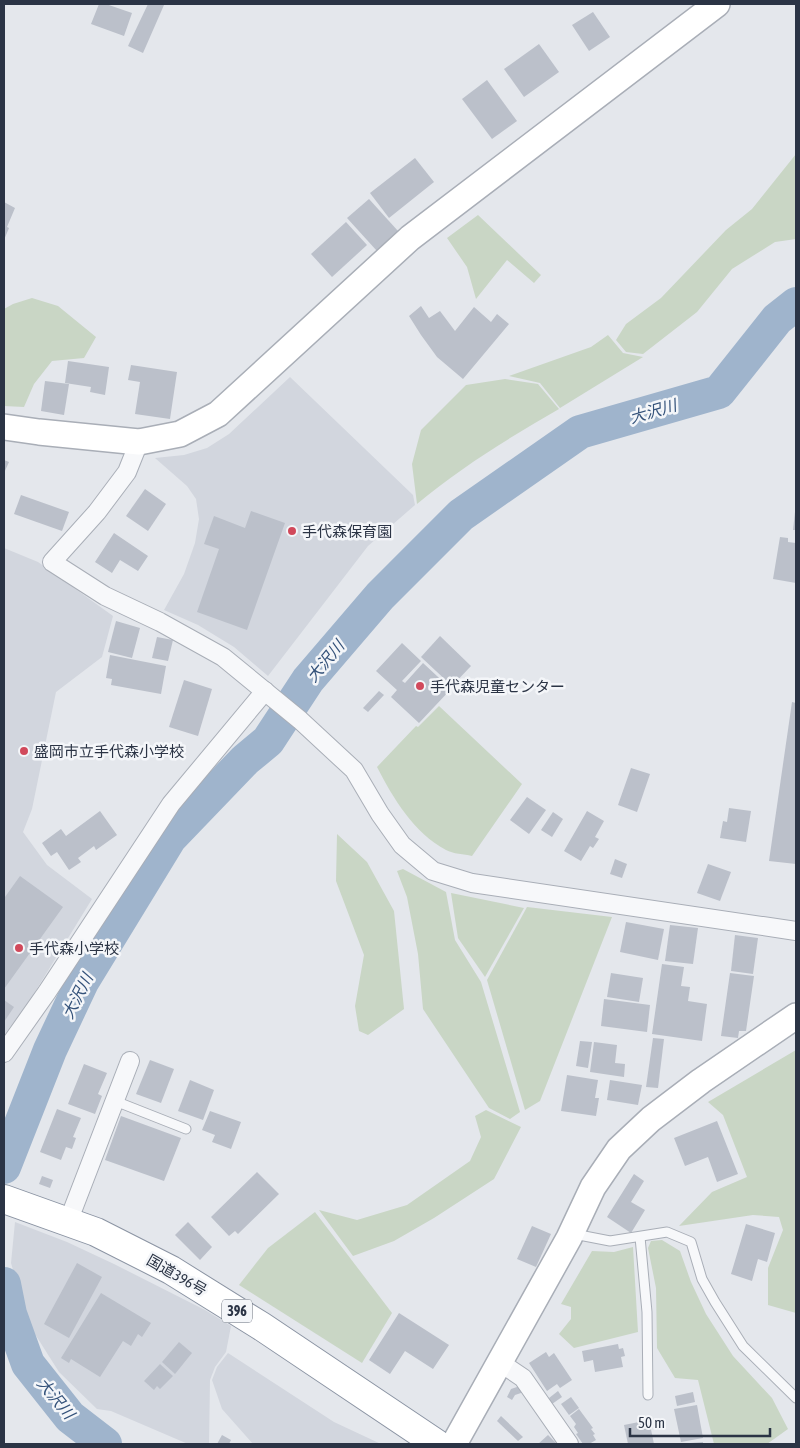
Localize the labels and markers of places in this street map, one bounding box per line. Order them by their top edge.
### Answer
place label: 手代森保育園 [302,523,392,540]
marker: 手代森保育園 [286,525,298,537]
place label: 手代森児童センター [430,678,565,695]
marker: 手代森児童センター [414,680,426,692]
place label: 盛岡市立手代森小学校 [34,743,184,760]
marker: 盛岡市立手代森小学校 [18,745,30,757]
place label: 手代森小学校 [29,940,119,957]
marker: 手代森小学校 [13,942,25,954]

